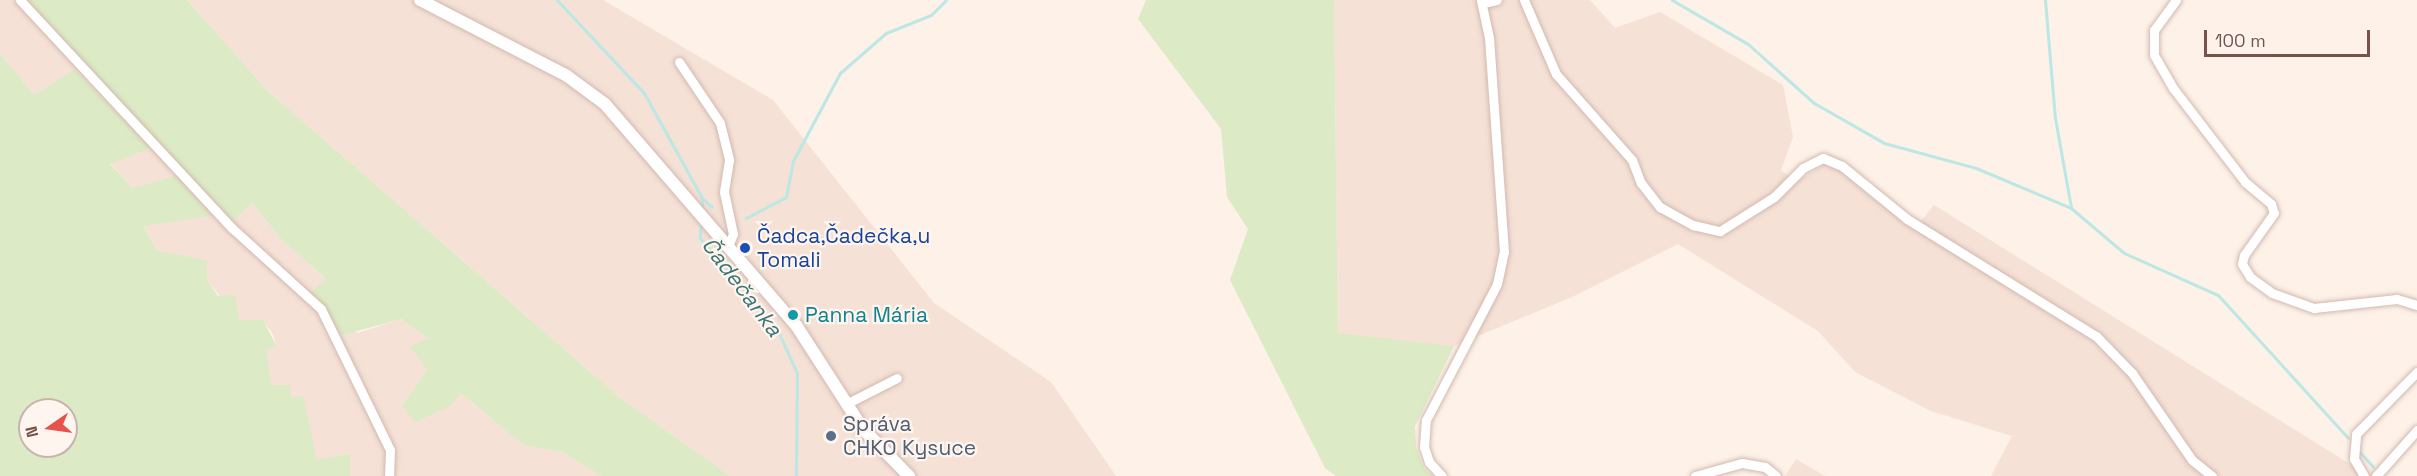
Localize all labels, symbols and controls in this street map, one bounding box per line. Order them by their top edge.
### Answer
scale bar [2207,18,2374,56]
text: 100 m [2215,29,2266,52]
place label: Čadca,Čadečka,u Tomali [757,223,930,273]
water label: Čadečanka [696,232,788,342]
marker: Čadca,Čadečka,u Tomali [738,241,752,255]
place label: Panna Mária [805,302,928,328]
marker: Panna Mária [786,308,800,322]
north arrow [18,398,78,458]
place label: Správa CHKO Kysuce [843,411,976,461]
text: N [20,424,43,439]
marker: Správa CHKO Kysuce [824,429,838,443]

